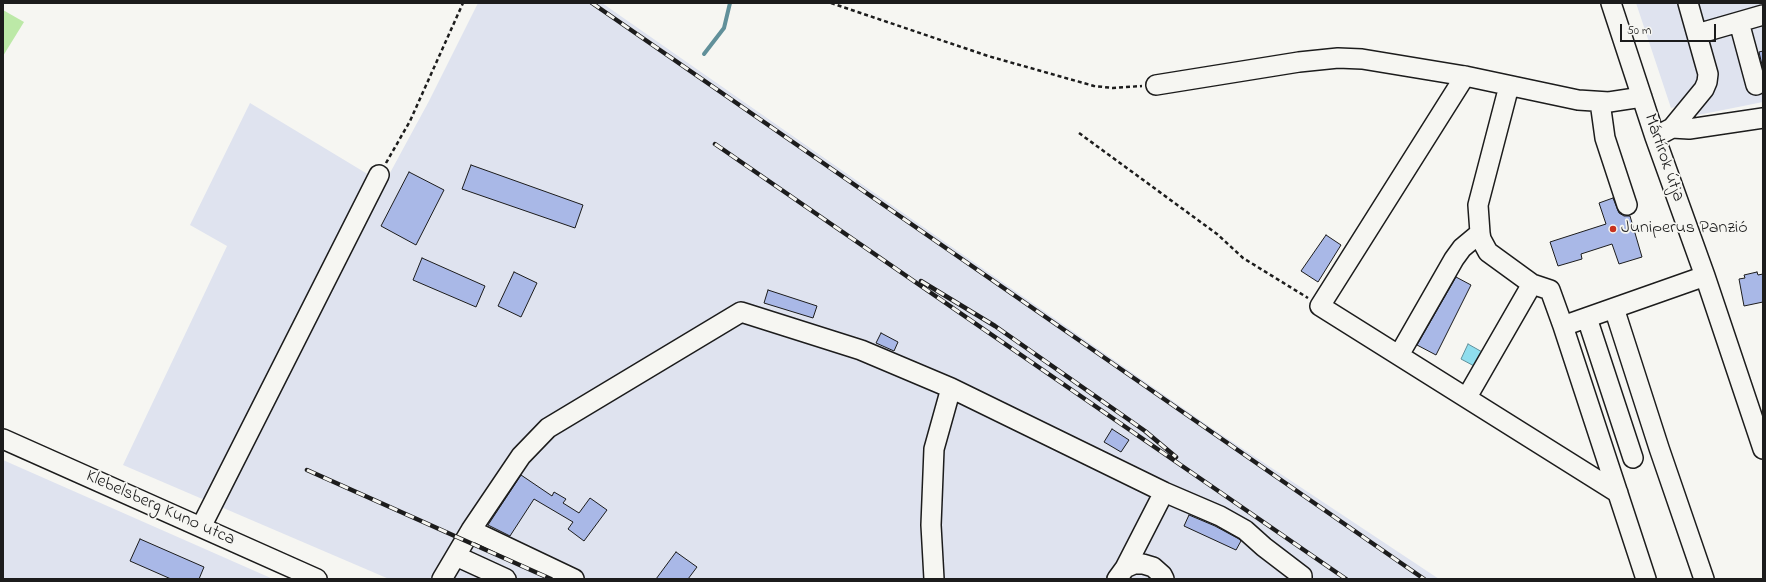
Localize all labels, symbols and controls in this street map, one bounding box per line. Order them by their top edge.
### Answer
scale bar [1622,16,1718,42]
text: 50 m [1627,22,1651,40]
street label: Mártírok útja [1638,111,1688,205]
place label: Juniperus Panzió [1621,218,1748,240]
marker: Juniperus Panzió [1608,224,1618,234]
street label: Klebelsberg Kuno utca [82,466,238,552]

